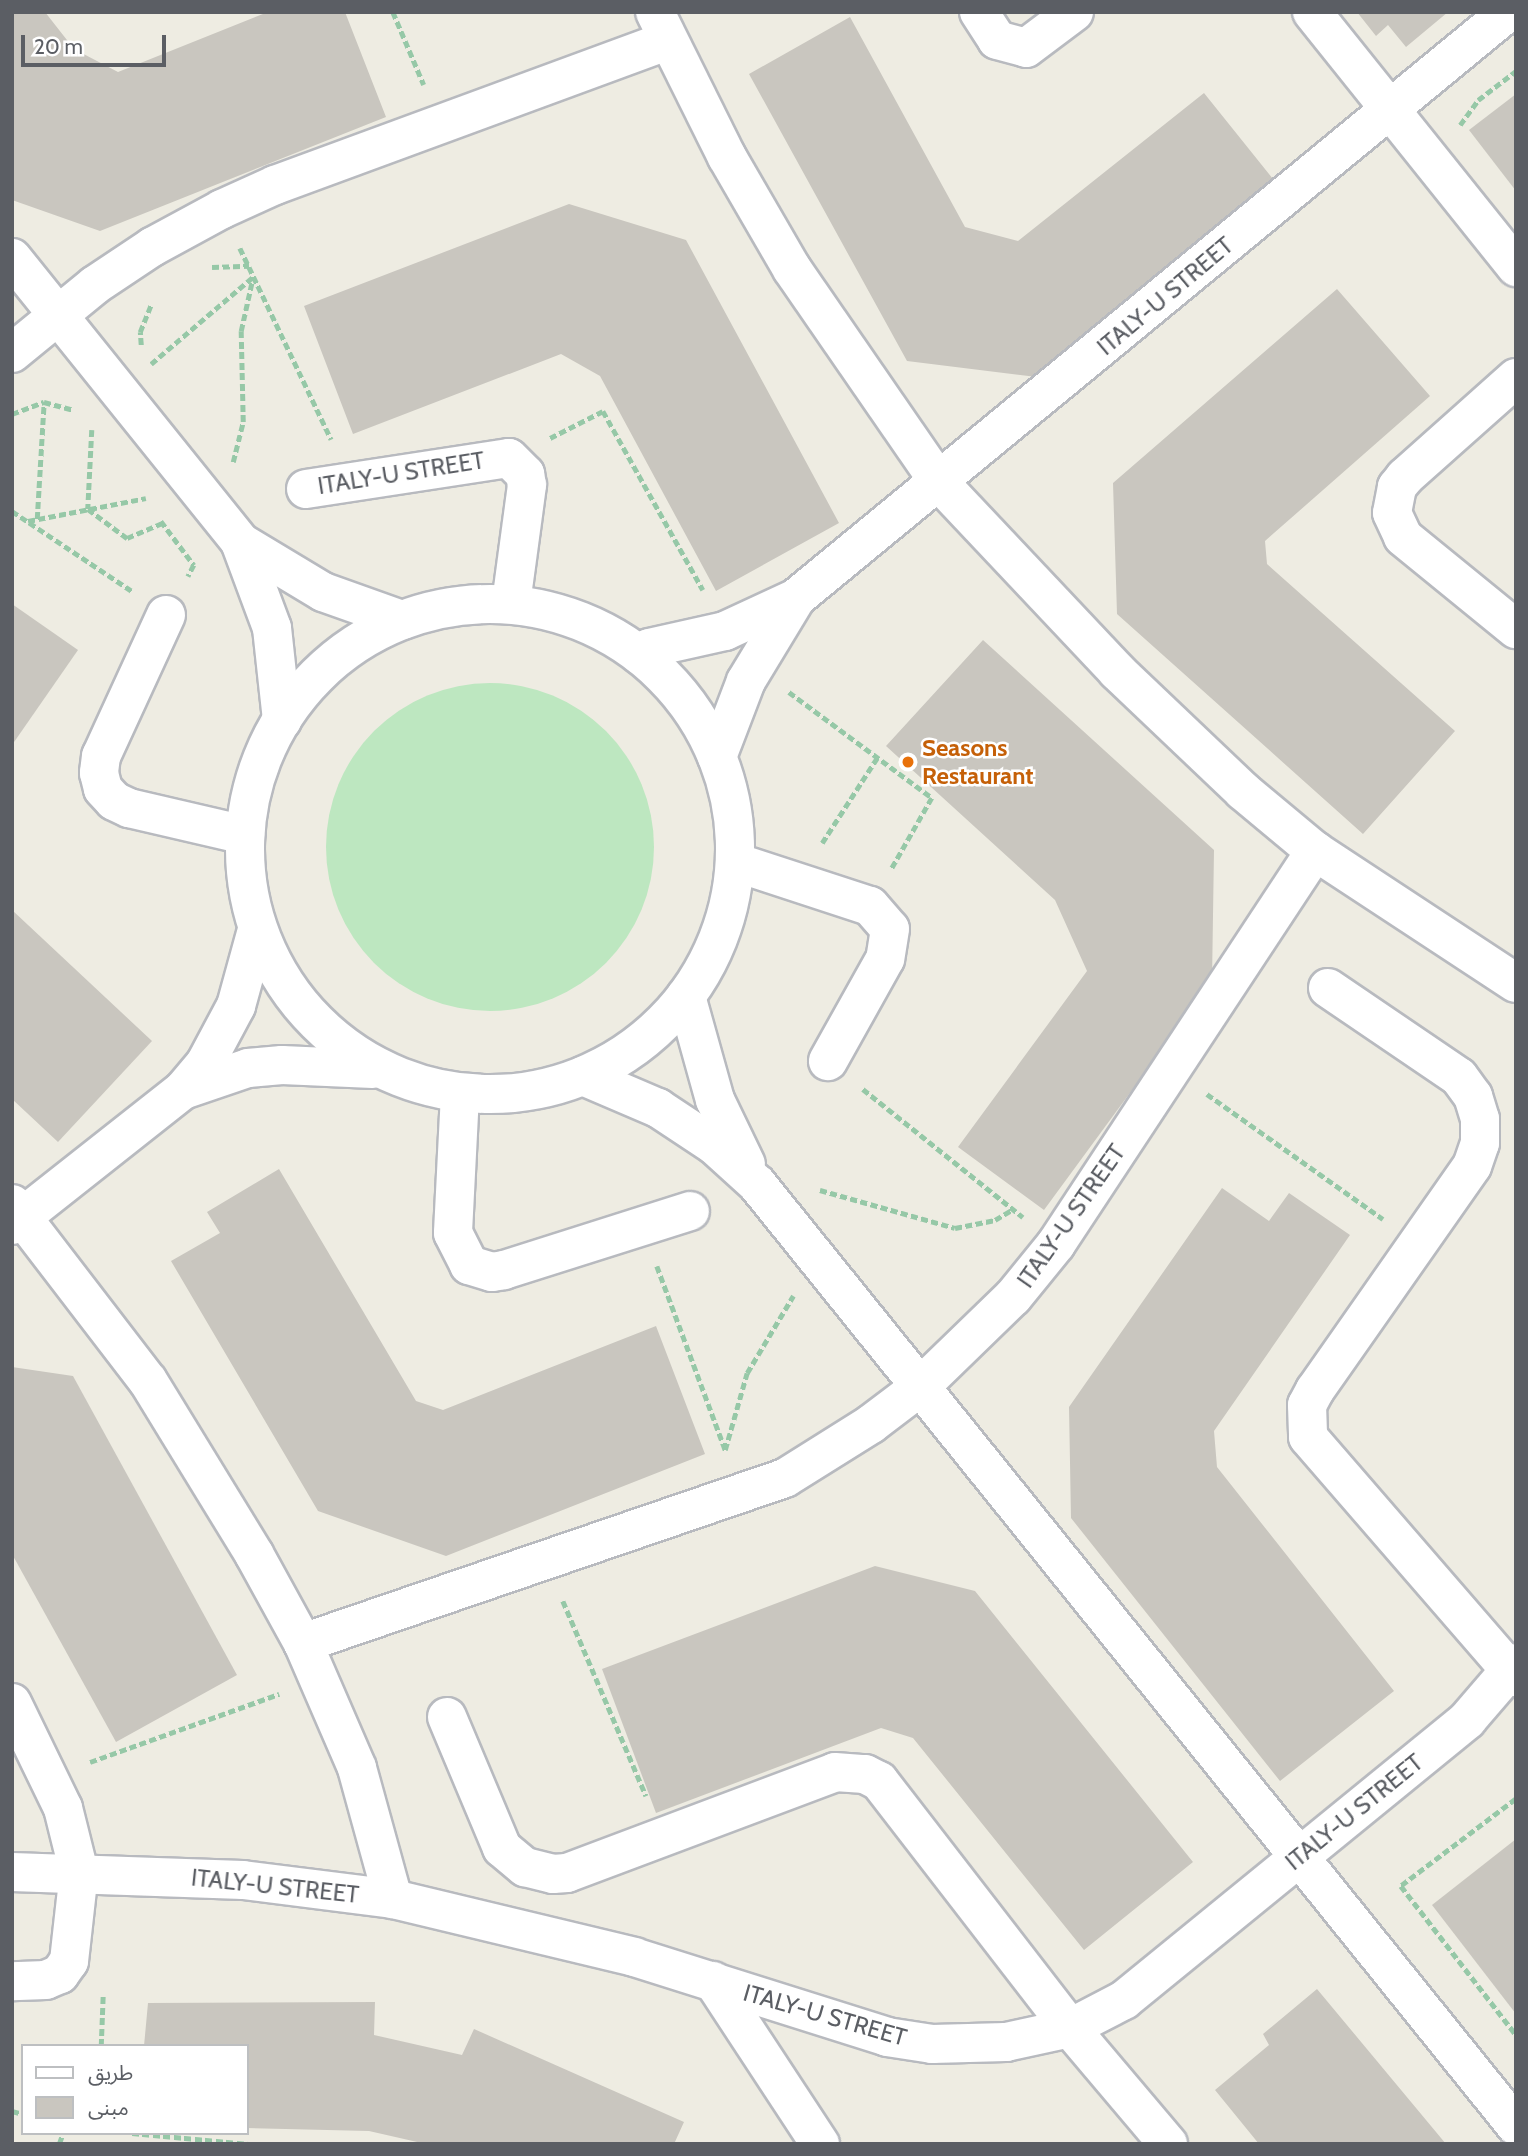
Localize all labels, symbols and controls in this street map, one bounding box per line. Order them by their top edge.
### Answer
scale bar [24,21,170,65]
text: 20 m [34,34,83,59]
street label: ITALY-U STREET [1091,231,1239,361]
street label: ITALY-U STREET [316,446,486,500]
place label: Seasons Restaurant [922,734,1034,790]
marker: Seasons Restaurant [900,754,916,770]
street label: ITALY-U STREET [1011,1139,1131,1293]
street label: ITALY-U STREET [1279,1748,1429,1876]
street label: ITALY-U STREET [190,1863,360,1909]
street label: ITALY-U STREET [740,1978,910,2052]
legend [21,2044,248,2135]
text: طريق [88,2060,133,2085]
text: مبنى [88,2095,129,2120]

